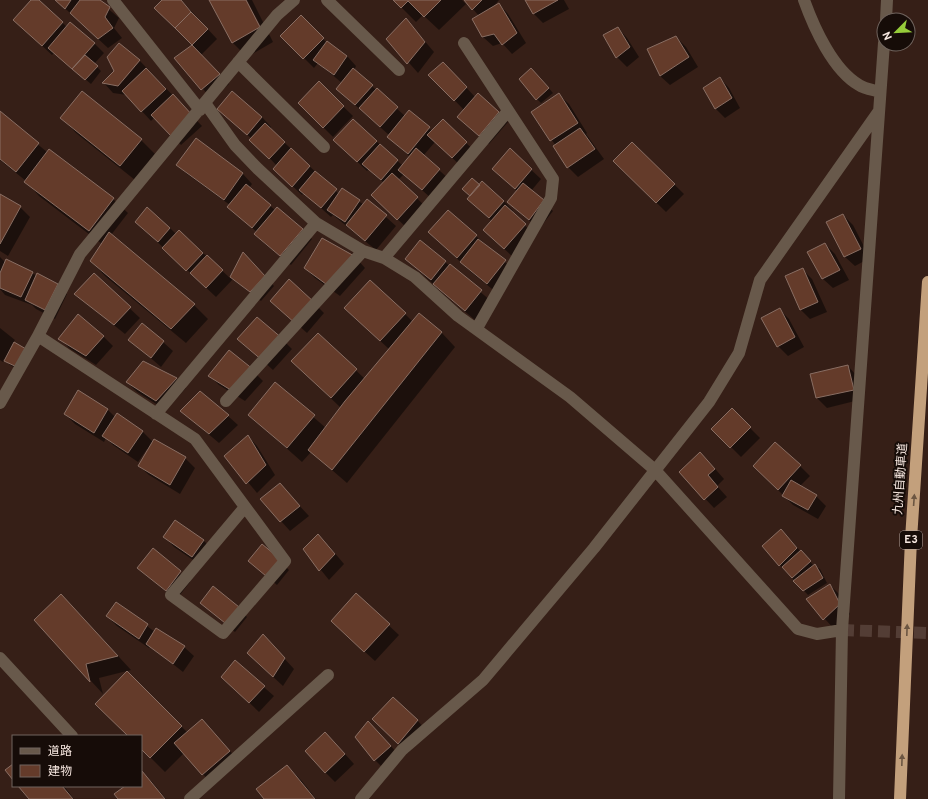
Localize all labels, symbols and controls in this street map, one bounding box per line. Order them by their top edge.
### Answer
north arrow [876,12,916,52]
text: N [880,29,896,42]
street label: 九州自動車道 [891,443,911,515]
one-way arrow [910,494,917,506]
road number: E3 [900,531,922,549]
one-way arrow [904,623,910,636]
legend [12,735,142,787]
text: 道路 [48,744,72,760]
one-way arrow [898,754,905,766]
text: 建物 [48,764,72,780]

